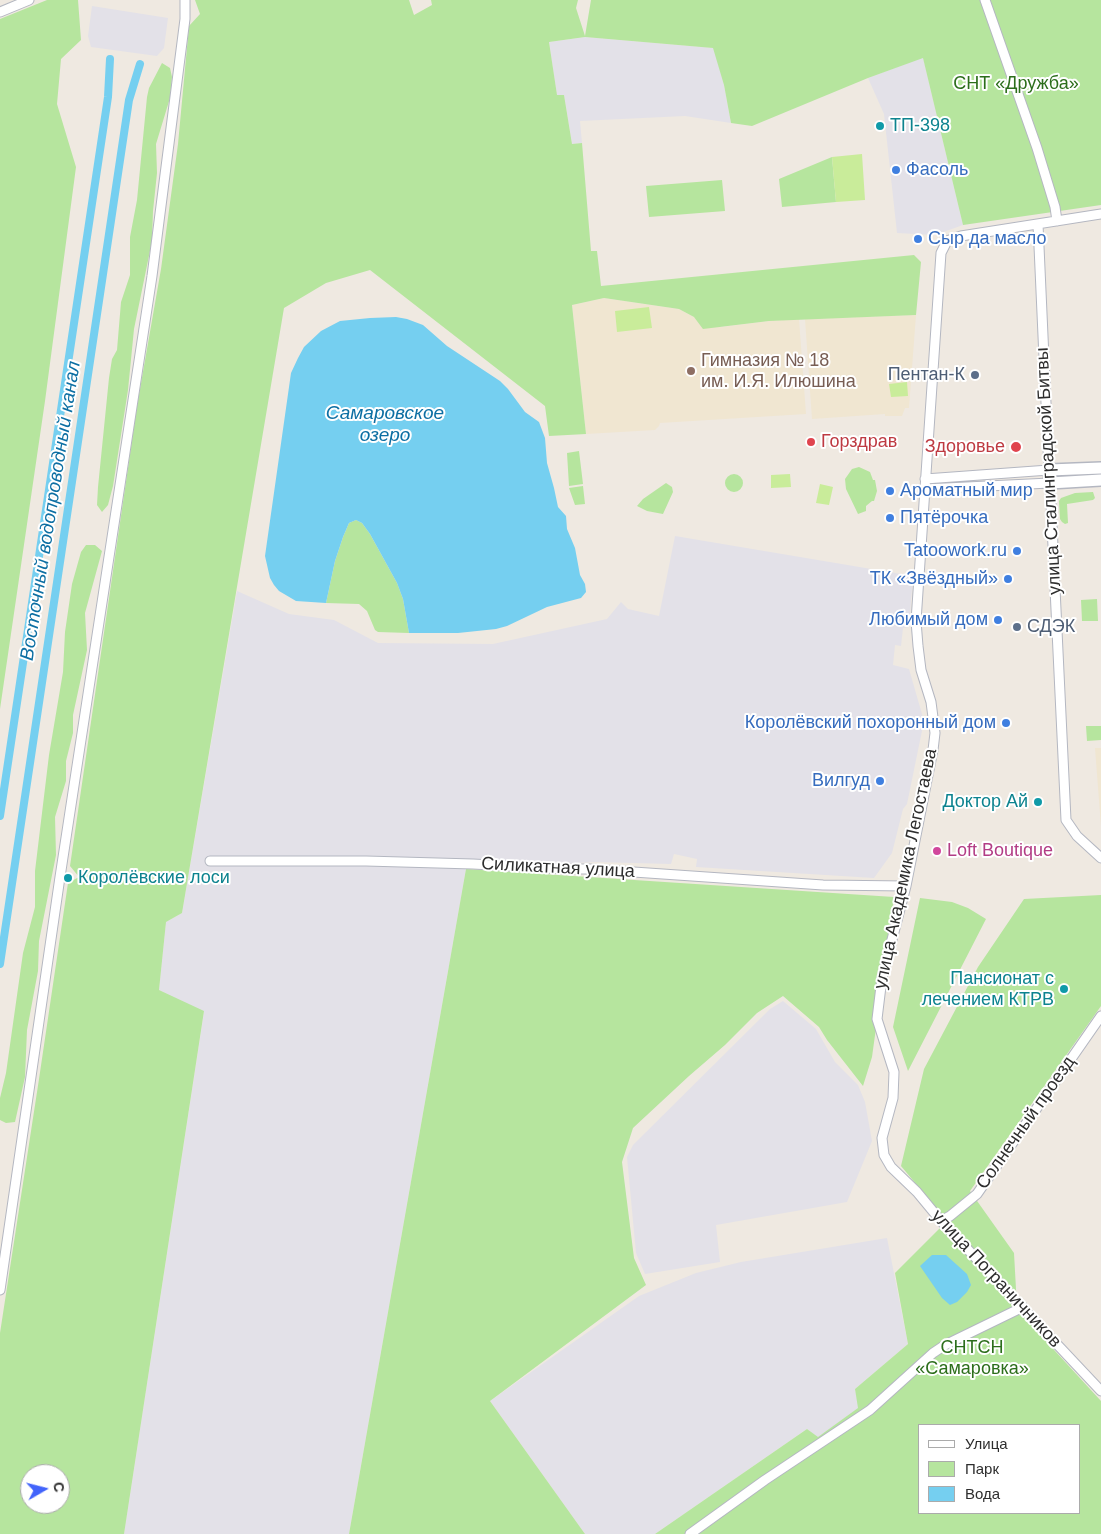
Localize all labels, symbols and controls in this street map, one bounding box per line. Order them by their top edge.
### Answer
park label: СНТ «Дружба» [953,73,1079,95]
place label: ТП-398 [890,115,950,137]
marker: ТП-398 [874,120,886,132]
place label: Фасоль [906,159,968,181]
marker: Фасоль [890,164,902,176]
place label: Сыр да масло [928,228,1047,250]
marker: Сыр да масло [912,233,924,245]
street label: улица Сталинградской Битвы [1032,347,1066,595]
place label: Гимназия № 18 им. И.Я. Илюшина [701,350,856,392]
water label: Восточный водопроводный канал [16,360,86,662]
place label: Пентан-К [888,364,965,386]
marker: Гимназия № 18 им. И.Я. Илюшина [685,365,697,377]
marker: Пентан-К [969,369,981,381]
water label: Самаровское озеро [326,403,444,447]
place label: Горздрав [821,431,897,453]
marker: Горздрав [805,436,817,448]
place label: Здоровье [925,436,1005,458]
marker: Здоровье [1009,440,1023,454]
place label: Ароматный мир [900,480,1033,502]
marker: Ароматный мир [884,485,896,497]
place label: Пятёрочка [900,507,988,529]
marker: Пятёрочка [884,512,896,524]
place label: Tatoowork.ru [904,540,1007,562]
marker: Tatoowork.ru [1011,545,1023,557]
place label: ТК «Звёздный» [870,568,998,590]
marker: ТК «Звёздный» [1002,573,1014,585]
place label: Любимый дом [869,609,988,631]
marker: Любимый дом [992,614,1004,626]
place label: СДЭК [1027,616,1075,638]
marker: СДЭК [1011,621,1023,633]
place label: Королёвский похоронный дом [745,712,996,734]
marker: Королёвский похоронный дом [1000,717,1012,729]
street label: улица Академика Легостаева [870,747,942,991]
place label: Вилгуд [812,770,870,792]
marker: Вилгуд [874,775,886,787]
place label: Доктор Ай [942,791,1028,813]
marker: Доктор Ай [1032,796,1044,808]
place label: Loft Boutique [947,840,1053,862]
marker: Loft Boutique [931,845,943,857]
street label: Силикатная улица [481,853,635,883]
place label: Королёвские лоси [78,867,230,889]
marker: Королёвские лоси [62,872,74,884]
place label: Пансионат с лечением КТРВ [922,968,1054,1011]
marker: Пансионат с лечением КТРВ [1058,983,1070,995]
street label: Солнечный проезд [972,1052,1080,1194]
street label: улица Пограничников [926,1205,1066,1353]
park label: СНТСН «Самаровка» [915,1337,1029,1380]
legend [918,1424,1081,1514]
text: Улица [965,1435,1008,1452]
text: Парк [965,1460,999,1477]
north arrow [20,1464,70,1514]
text: С [50,1481,67,1493]
text: Вода [965,1485,1000,1502]

